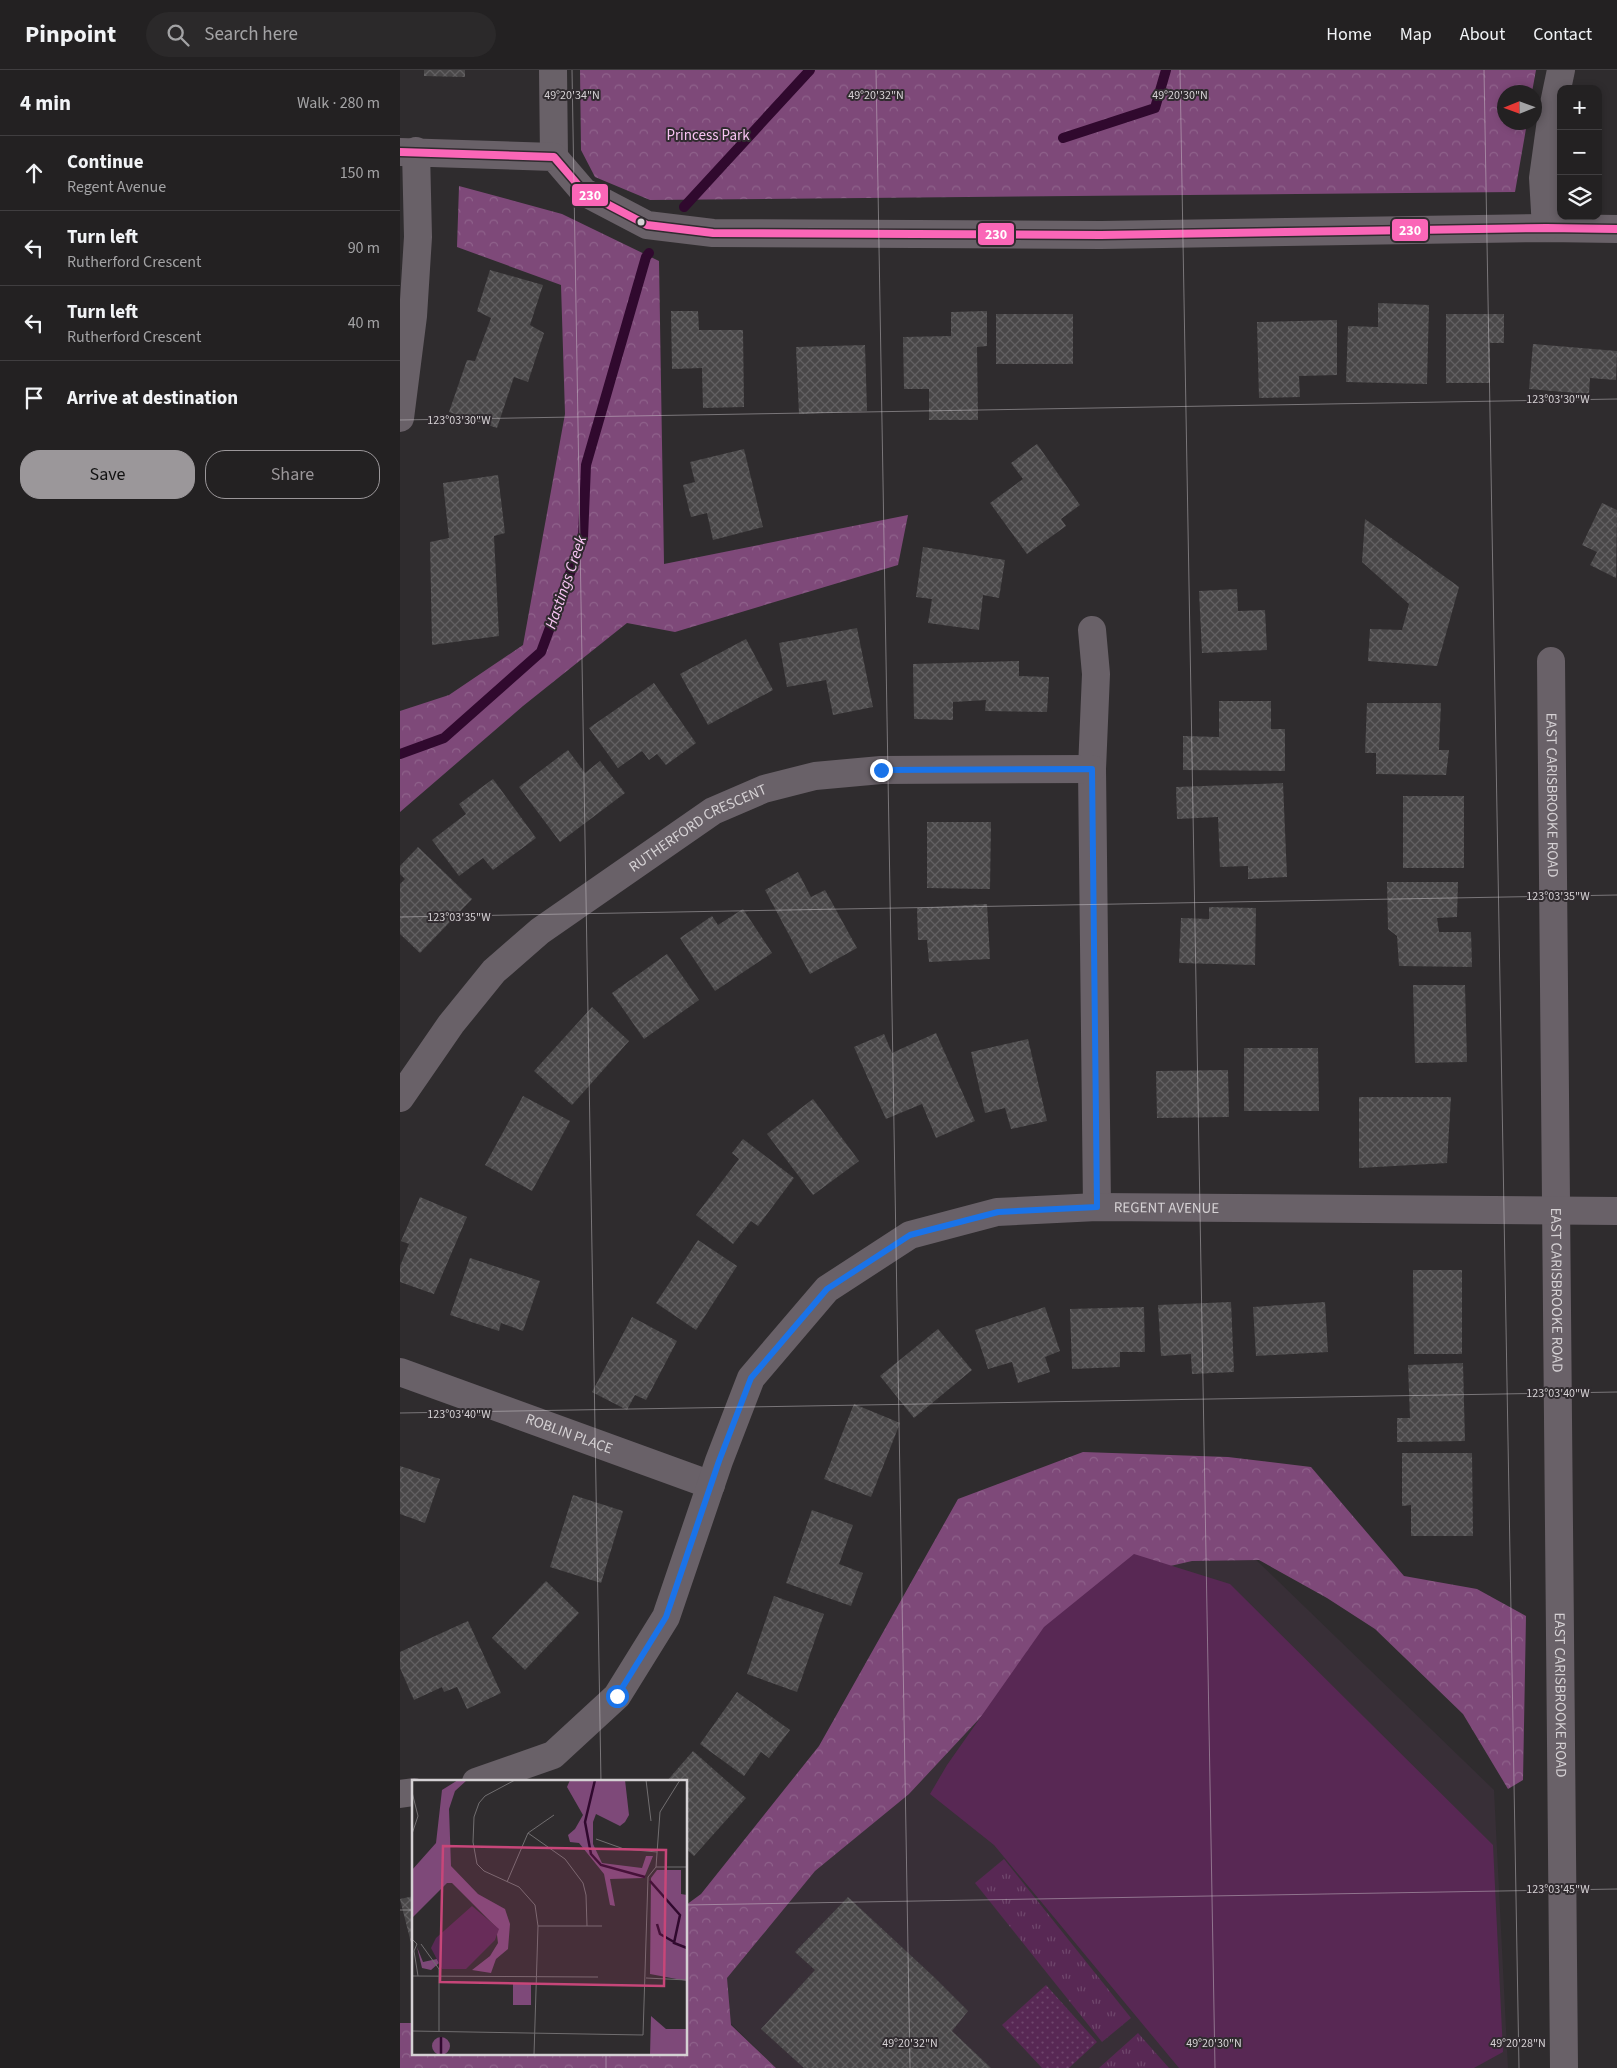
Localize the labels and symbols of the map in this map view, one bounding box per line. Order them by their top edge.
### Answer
north arrow [1497,85,1542,130]
text: 49°20'34"N [544,87,600,104]
text: 49°20'32"N [848,87,904,104]
text: 49°20'30"N [1152,87,1208,104]
park label: Princess Park [666,125,750,146]
line badge: 230 [571,183,609,207]
text: 230 [579,186,601,206]
unlabelled marker [636,217,646,227]
line badge: 230 [1391,218,1429,242]
text: 230 [1399,221,1421,241]
line badge: 230 [977,222,1015,246]
text: 230 [985,225,1007,245]
text: 123°03'30"W [1526,391,1590,408]
text: 123°03'30"W [427,412,491,429]
water label: Hastings Creek [540,532,592,632]
street label: EAST CARISBROOKE ROAD [1540,713,1563,877]
route end [870,759,893,782]
street label: RUTHERFORD CRESCENT [625,779,770,877]
text: 123°03'35"W [1526,888,1590,905]
text: 123°03'35"W [427,909,491,926]
street label: REGENT AVENUE [1114,1197,1219,1219]
street label: EAST CARISBROOKE ROAD [1545,1208,1568,1372]
text: 123°03'40"W [1526,1385,1590,1402]
text: 123°03'40"W [427,1406,491,1423]
street label: ROBLIN PLACE [522,1408,616,1459]
street label: EAST CARISBROOKE ROAD [1549,1612,1571,1777]
route start [606,1685,629,1708]
inset map [412,1780,688,2056]
text: 123°03'45"W [1526,1881,1590,1898]
text: 49°20'32"N [882,2035,938,2052]
text: 49°20'30"N [1186,2035,1242,2052]
text: 49°20'28"N [1490,2035,1546,2052]

